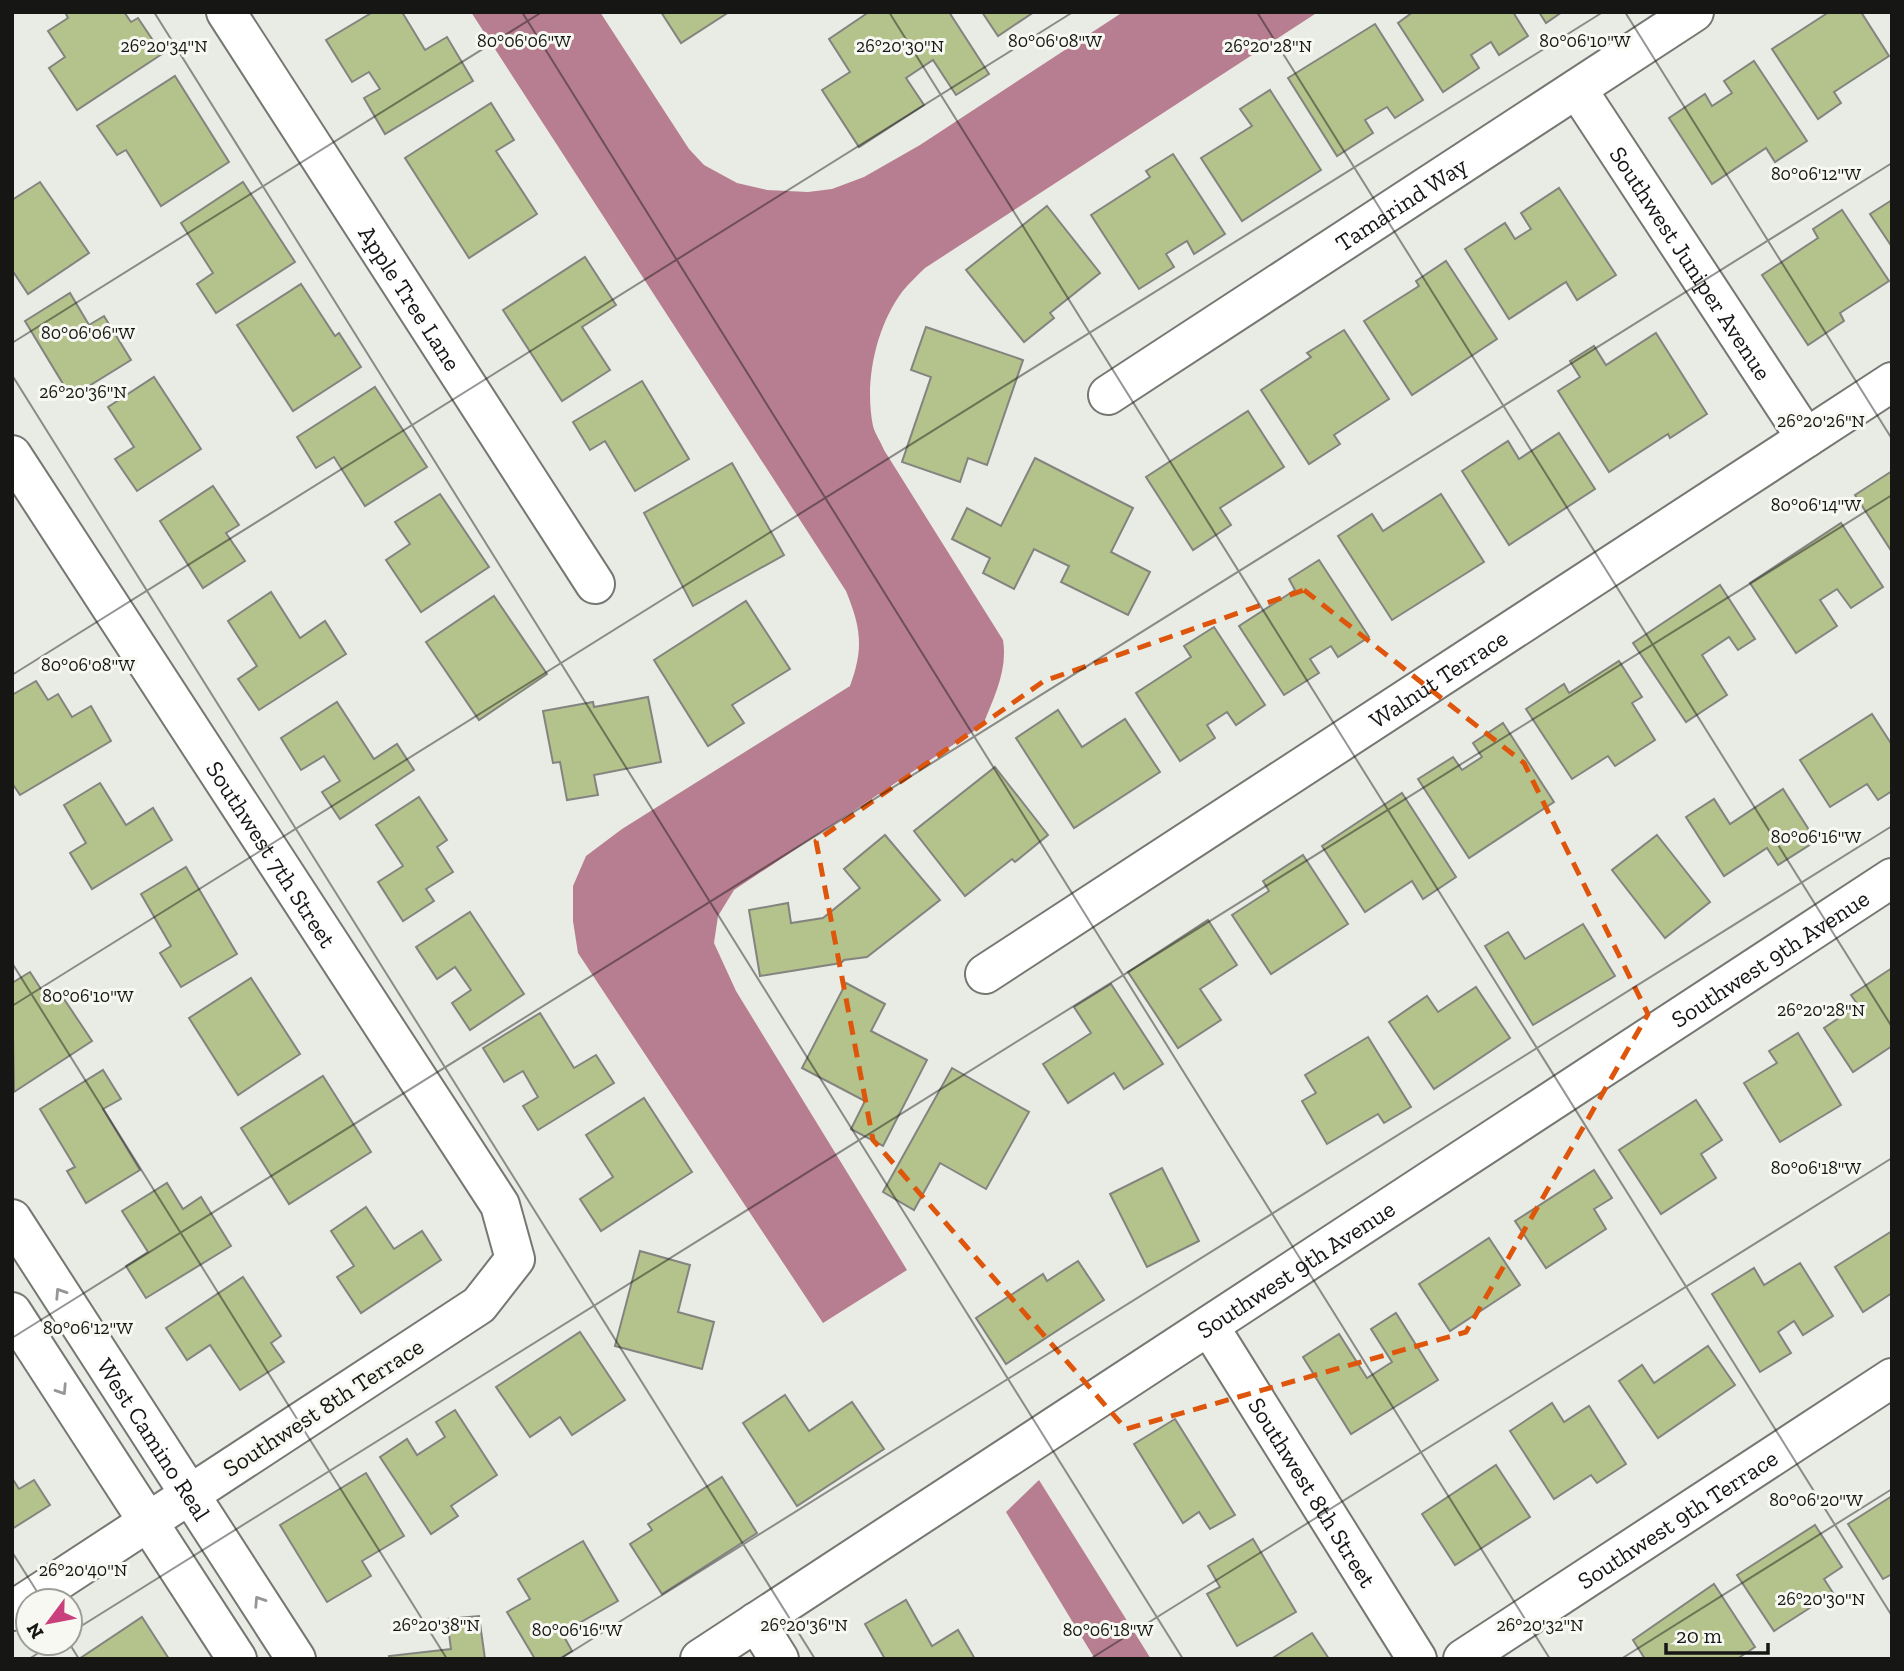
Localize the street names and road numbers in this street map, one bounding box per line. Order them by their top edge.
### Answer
street label: Southwest Juniper Avenue [1604,141,1778,385]
street label: Tamarind Way [1330,150,1473,257]
street label: Apple Tree Lane [353,220,468,376]
street label: Walnut Terrace [1363,623,1513,734]
street label: Southwest 7th Street [200,755,343,953]
street label: Southwest 9th Avenue [1666,883,1874,1033]
street label: Southwest 9th Avenue [1191,1194,1400,1344]
street label: Southwest 8th Terrace [217,1331,429,1483]
street label: West Camino Real [91,1353,217,1526]
street label: Southwest 8th Street [1243,1392,1383,1593]
street label: Southwest 9th Terrace [1572,1443,1783,1595]

